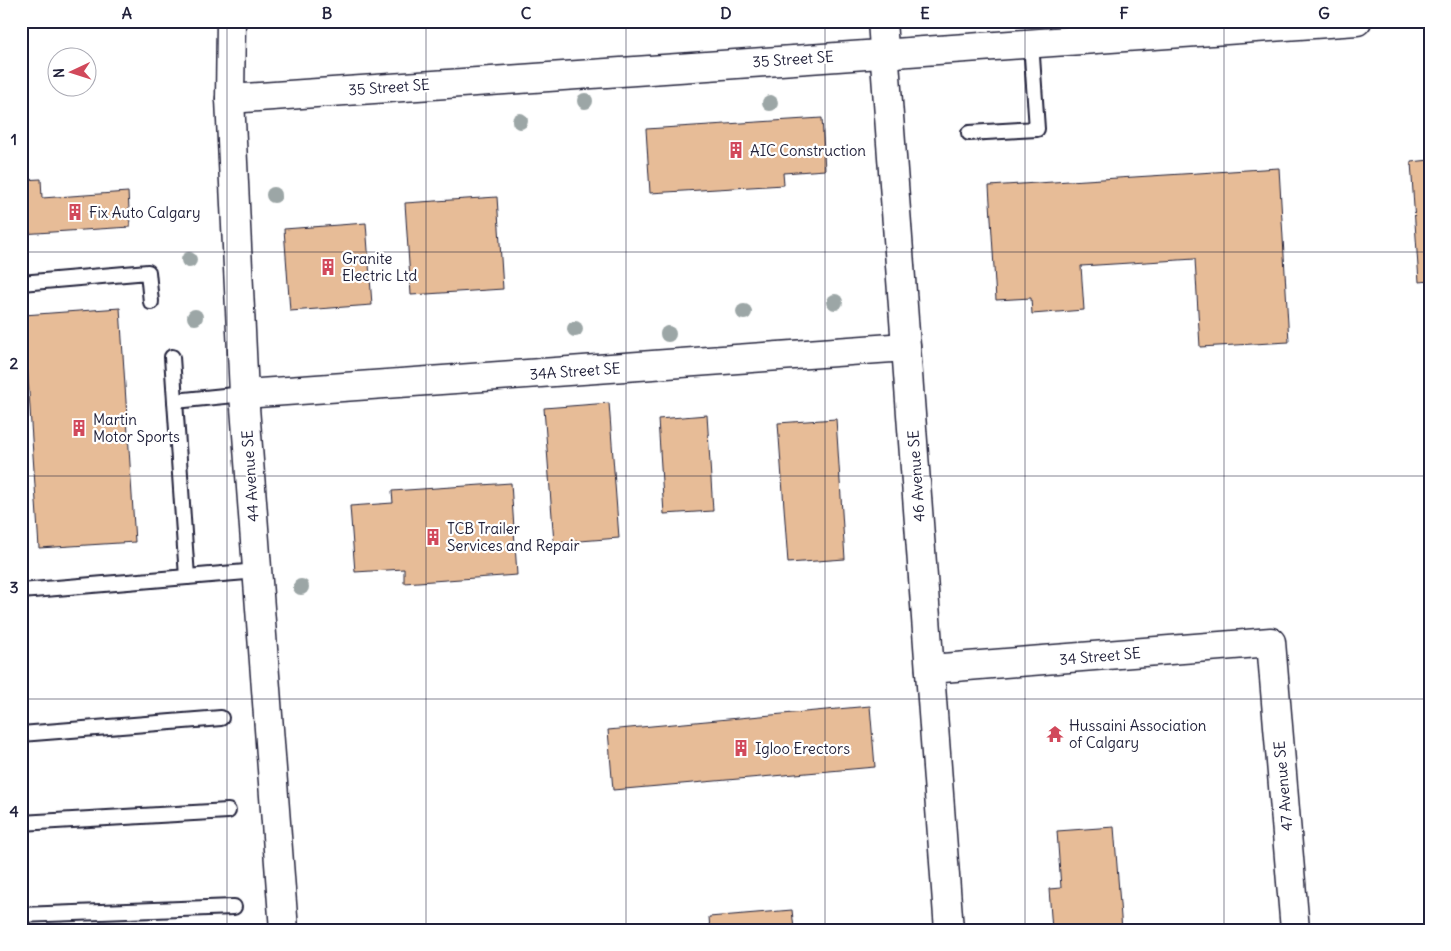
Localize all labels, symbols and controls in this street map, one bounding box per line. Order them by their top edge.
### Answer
text: A [122,3,132,23]
text: B [322,3,333,23]
text: C [521,3,532,23]
text: D [720,3,732,23]
text: E [920,3,930,23]
text: F [1119,3,1129,23]
text: G [1318,3,1330,23]
street label: 35 Street SE [752,47,834,71]
north arrow [48,48,98,98]
text: N [50,67,68,78]
street label: 35 Street SE [348,75,430,99]
text: 1 [11,129,17,149]
building icon: AIC Construction [726,140,746,160]
place label: AIC Construction [750,141,866,160]
building icon: Fix Auto Calgary [65,202,85,222]
place label: Fix Auto Calgary [89,203,201,222]
place label: Granite Electric Ltd [342,249,418,285]
building icon: Granite Electric Ltd [318,257,338,277]
text: 2 [10,353,19,373]
street label: 34A Street SE [529,358,621,384]
place label: Martin Motor Sports [93,410,180,446]
building icon: Martin Motor Sports [69,418,89,438]
street label: 44 Avenue SE [237,429,263,523]
street label: 46 Avenue SE [903,429,929,523]
place label: TCB Trailer Services and Repair [447,519,580,555]
building icon: TCB Trailer Services and Repair [423,527,443,547]
text: 3 [9,577,19,597]
street label: 34 Street SE [1059,643,1142,669]
place label: Hussaini Association of Calgary [1069,716,1207,752]
temple icon: Hussaini Association of Calgary [1045,724,1065,744]
building icon: Igloo Erectors [731,738,751,758]
place label: Igloo Erectors [755,739,850,758]
street label: 47 Avenue SE [1270,740,1296,832]
text: 4 [9,801,19,821]

